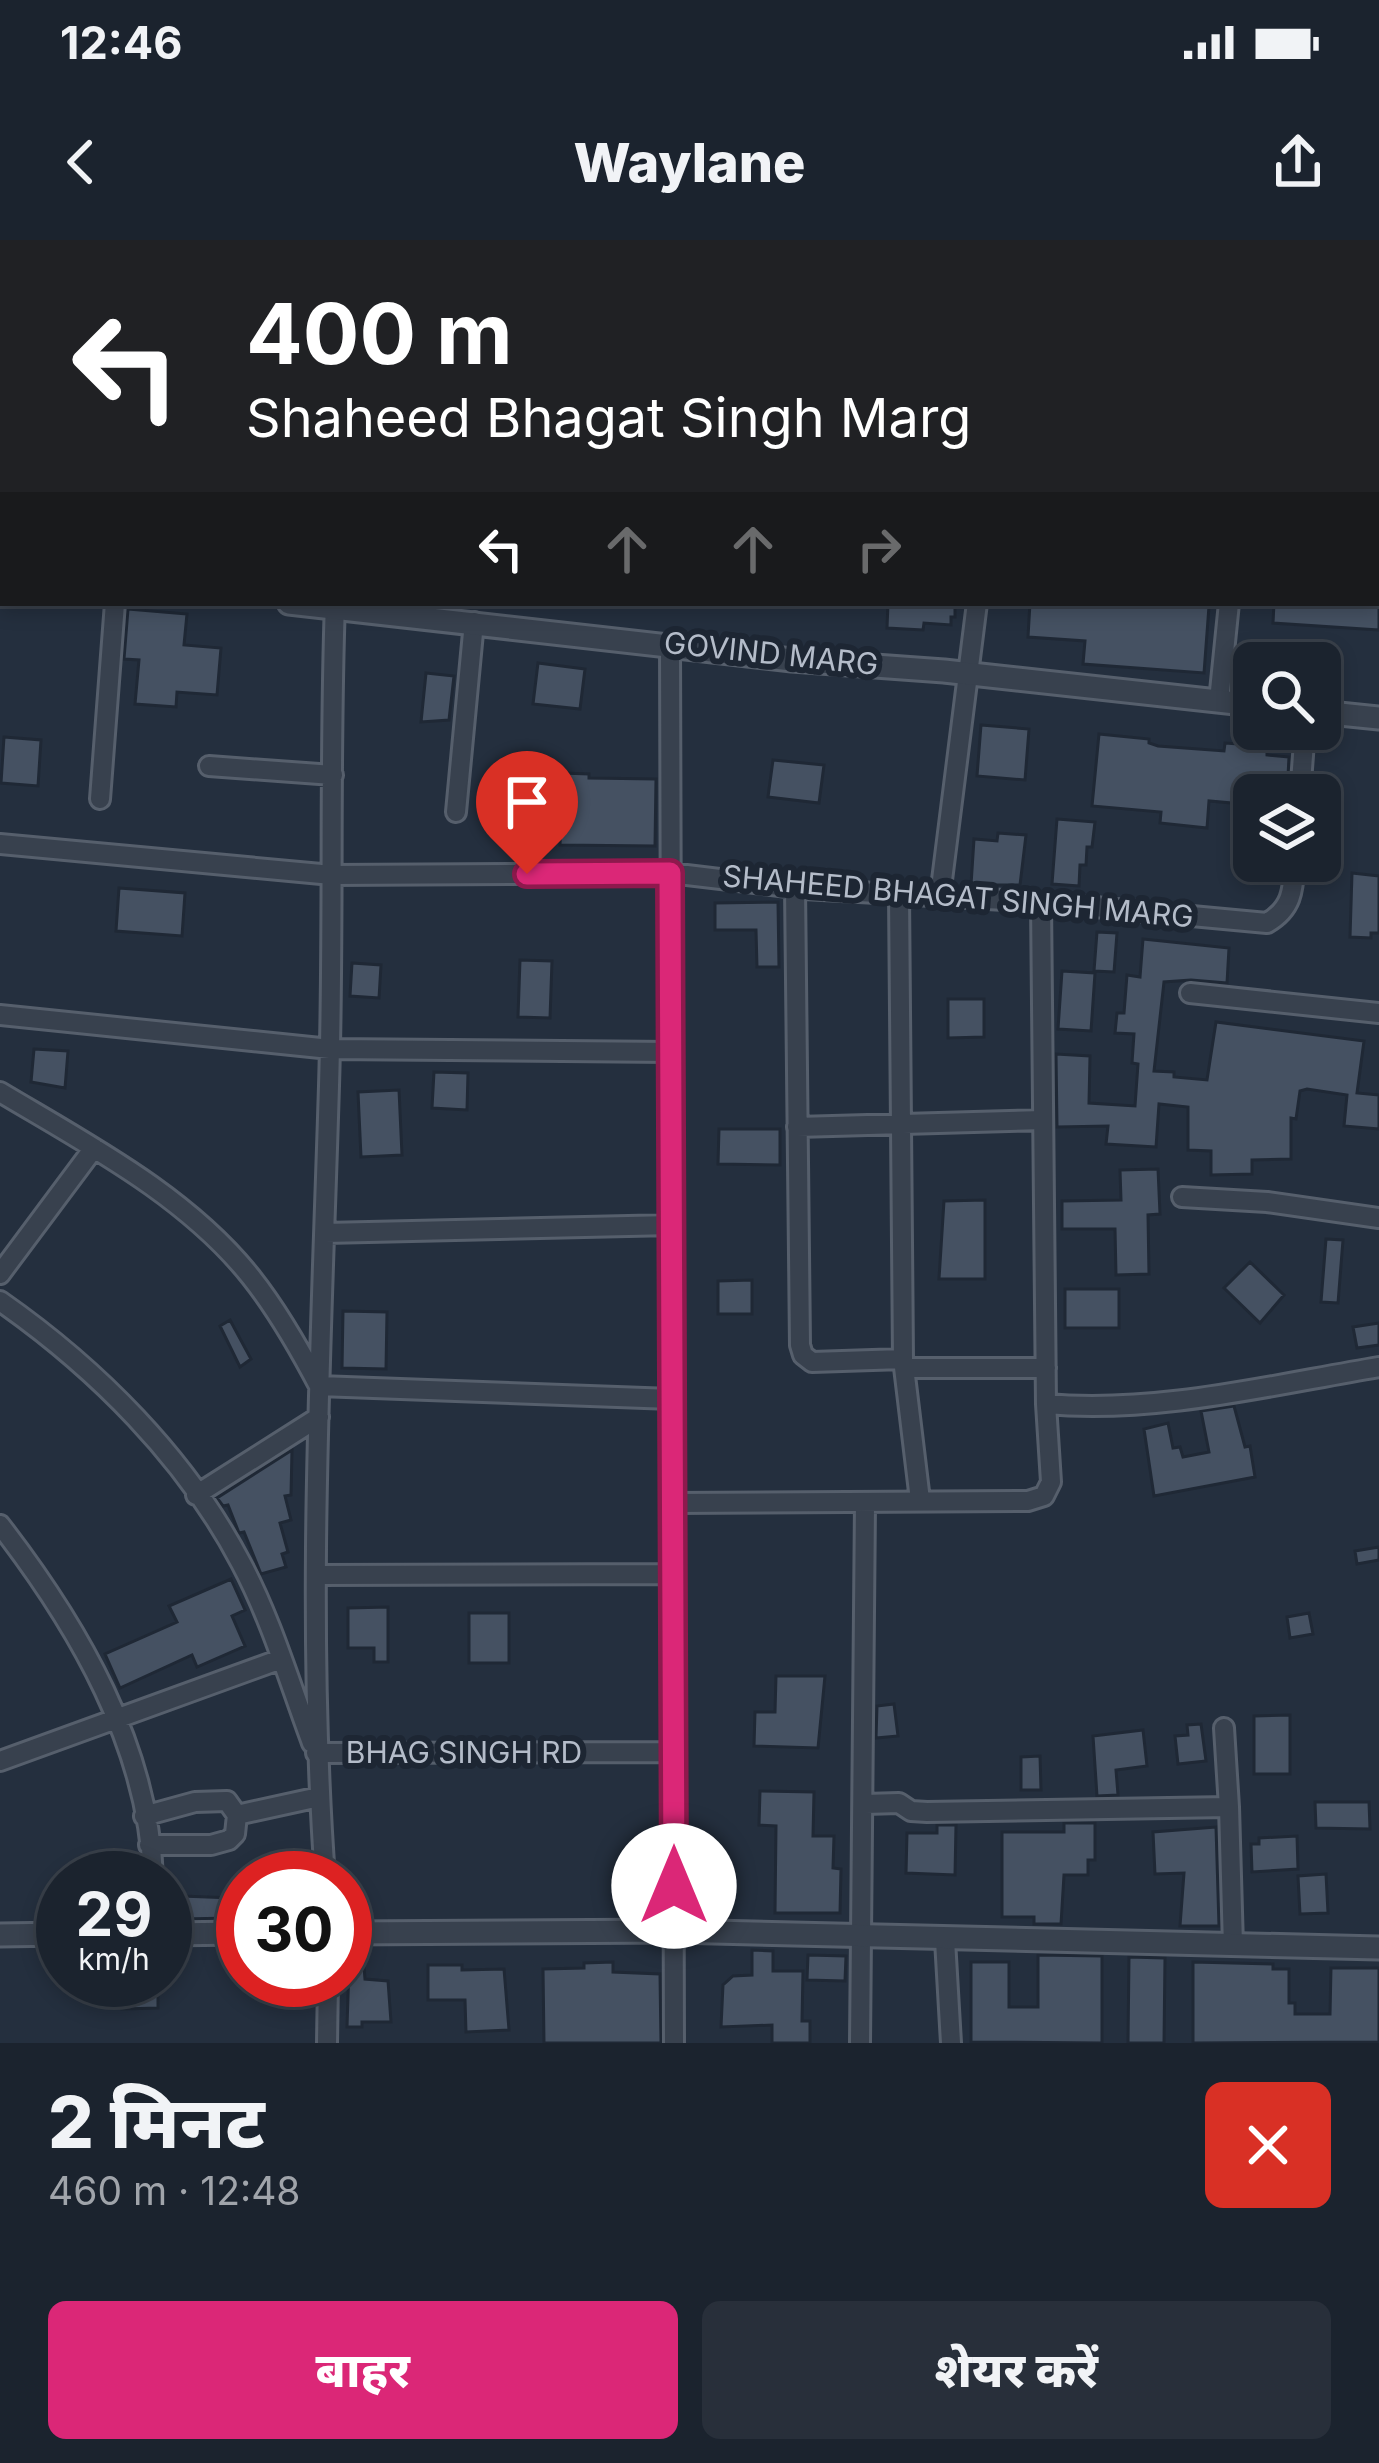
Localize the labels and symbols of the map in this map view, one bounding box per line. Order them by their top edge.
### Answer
street label: GOVIND MARG [662,624,880,682]
pin [476,751,578,874]
street label: SHAHEED BHAGAT SINGH MARG [721,857,1195,935]
street label: BHAG SINGH RD [346,1734,582,1770]
position arrow [611,1823,737,1949]
speed limit sign: 30 [216,1851,372,2007]

